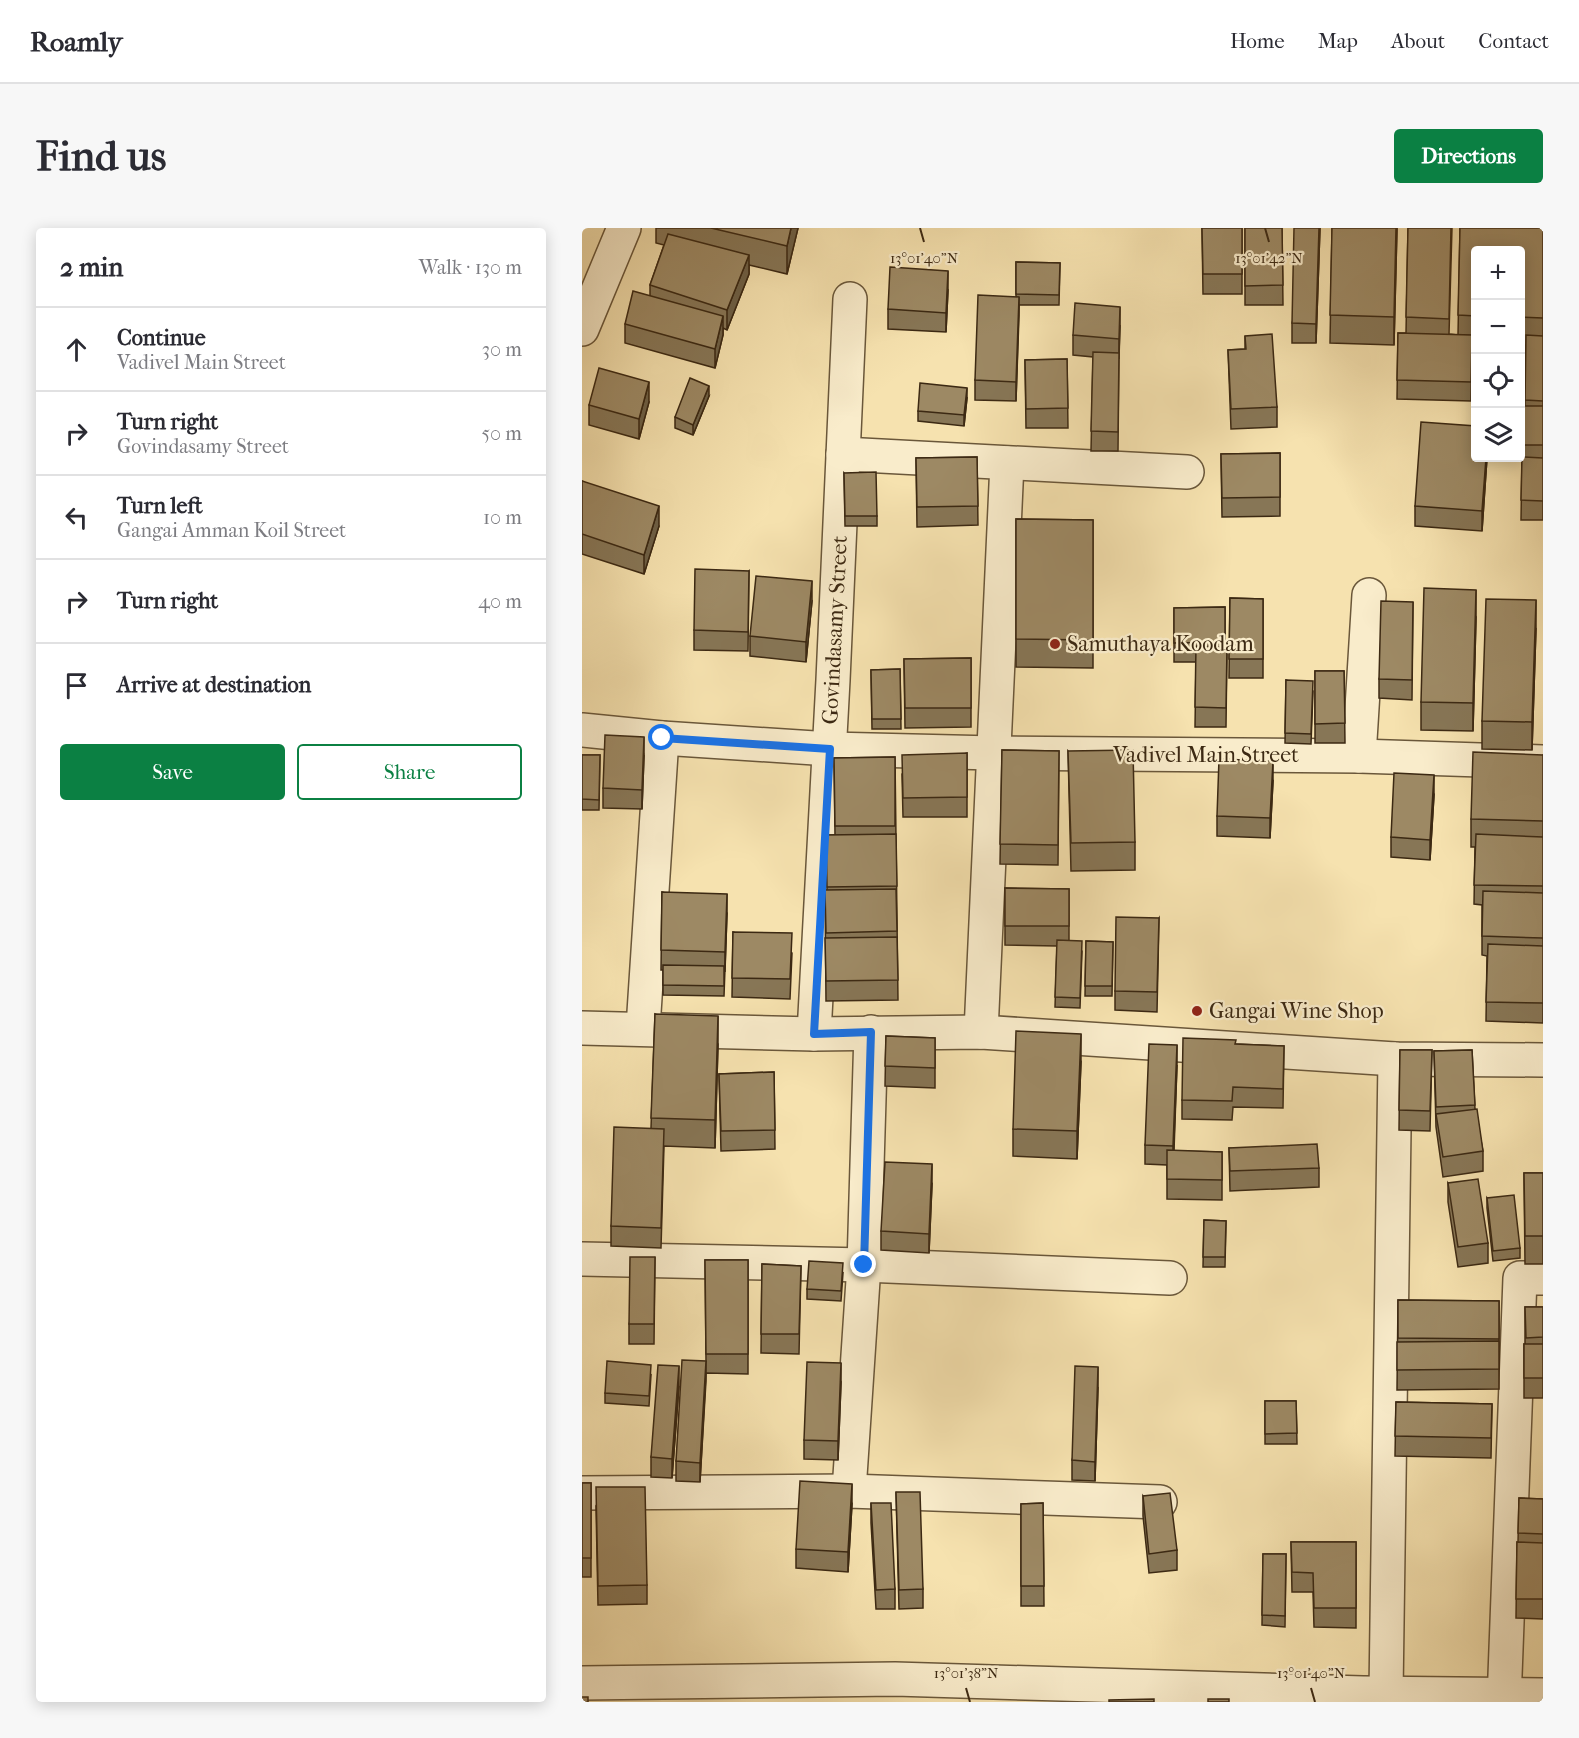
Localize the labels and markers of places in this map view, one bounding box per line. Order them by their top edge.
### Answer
place label: Samuthaya Koodam [1067,631,1254,657]
marker: Samuthaya Koodam [1048,637,1062,651]
place label: Gangai Wine Shop [1209,998,1384,1024]
marker: Gangai Wine Shop [1190,1004,1204,1018]

